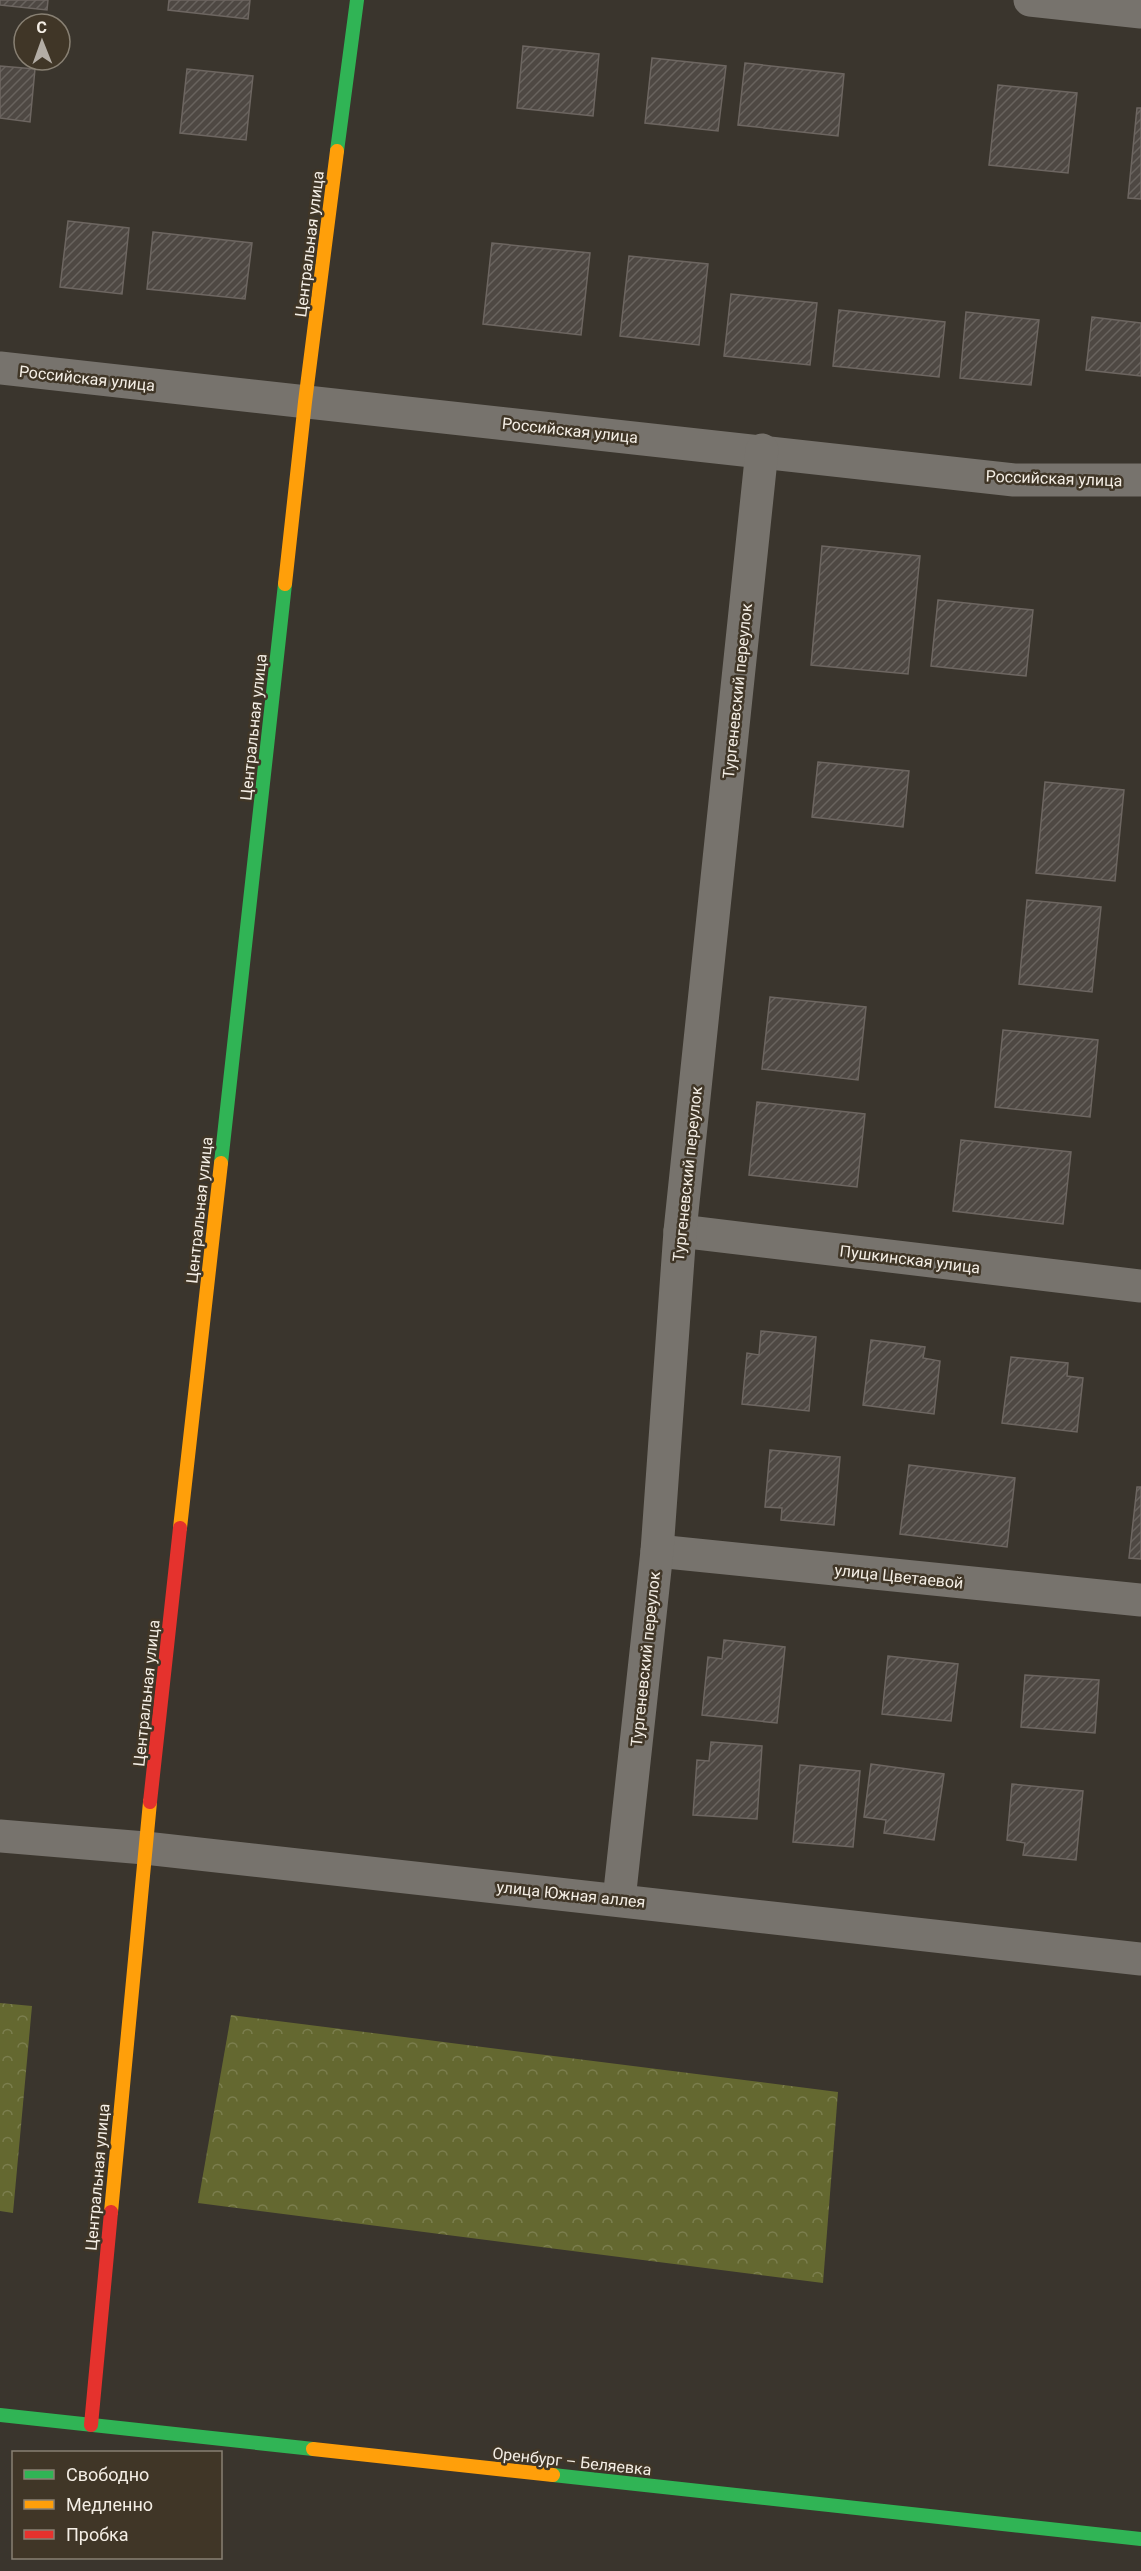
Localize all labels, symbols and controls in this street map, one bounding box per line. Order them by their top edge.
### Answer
north arrow [12,12,72,72]
text: С [36,18,47,37]
street label: Центральная улица [291,170,328,318]
street label: Российская улица [18,362,156,395]
street label: Российская улица [501,414,639,447]
street label: Российская улица [985,467,1123,490]
street label: Тургеневский переулок [719,602,756,780]
street label: Центральная улица [236,653,271,801]
street label: Тургеневский переулок [669,1085,706,1263]
street label: Центральная улица [182,1136,217,1284]
street label: Пушкинская улица [839,1241,981,1278]
street label: улица Цветаевой [834,1560,964,1593]
street label: Тургеневский переулок [627,1570,664,1748]
street label: Центральная улица [129,1619,164,1767]
street label: улица Южная аллея [496,1877,646,1912]
street label: Центральная улица [82,2103,113,2251]
street label: Оренбург – Беляевка [491,2444,652,2479]
legend [12,2451,222,2559]
text: Свободно [66,2464,149,2485]
text: Медленно [66,2494,153,2515]
text: Пробка [66,2524,129,2545]

